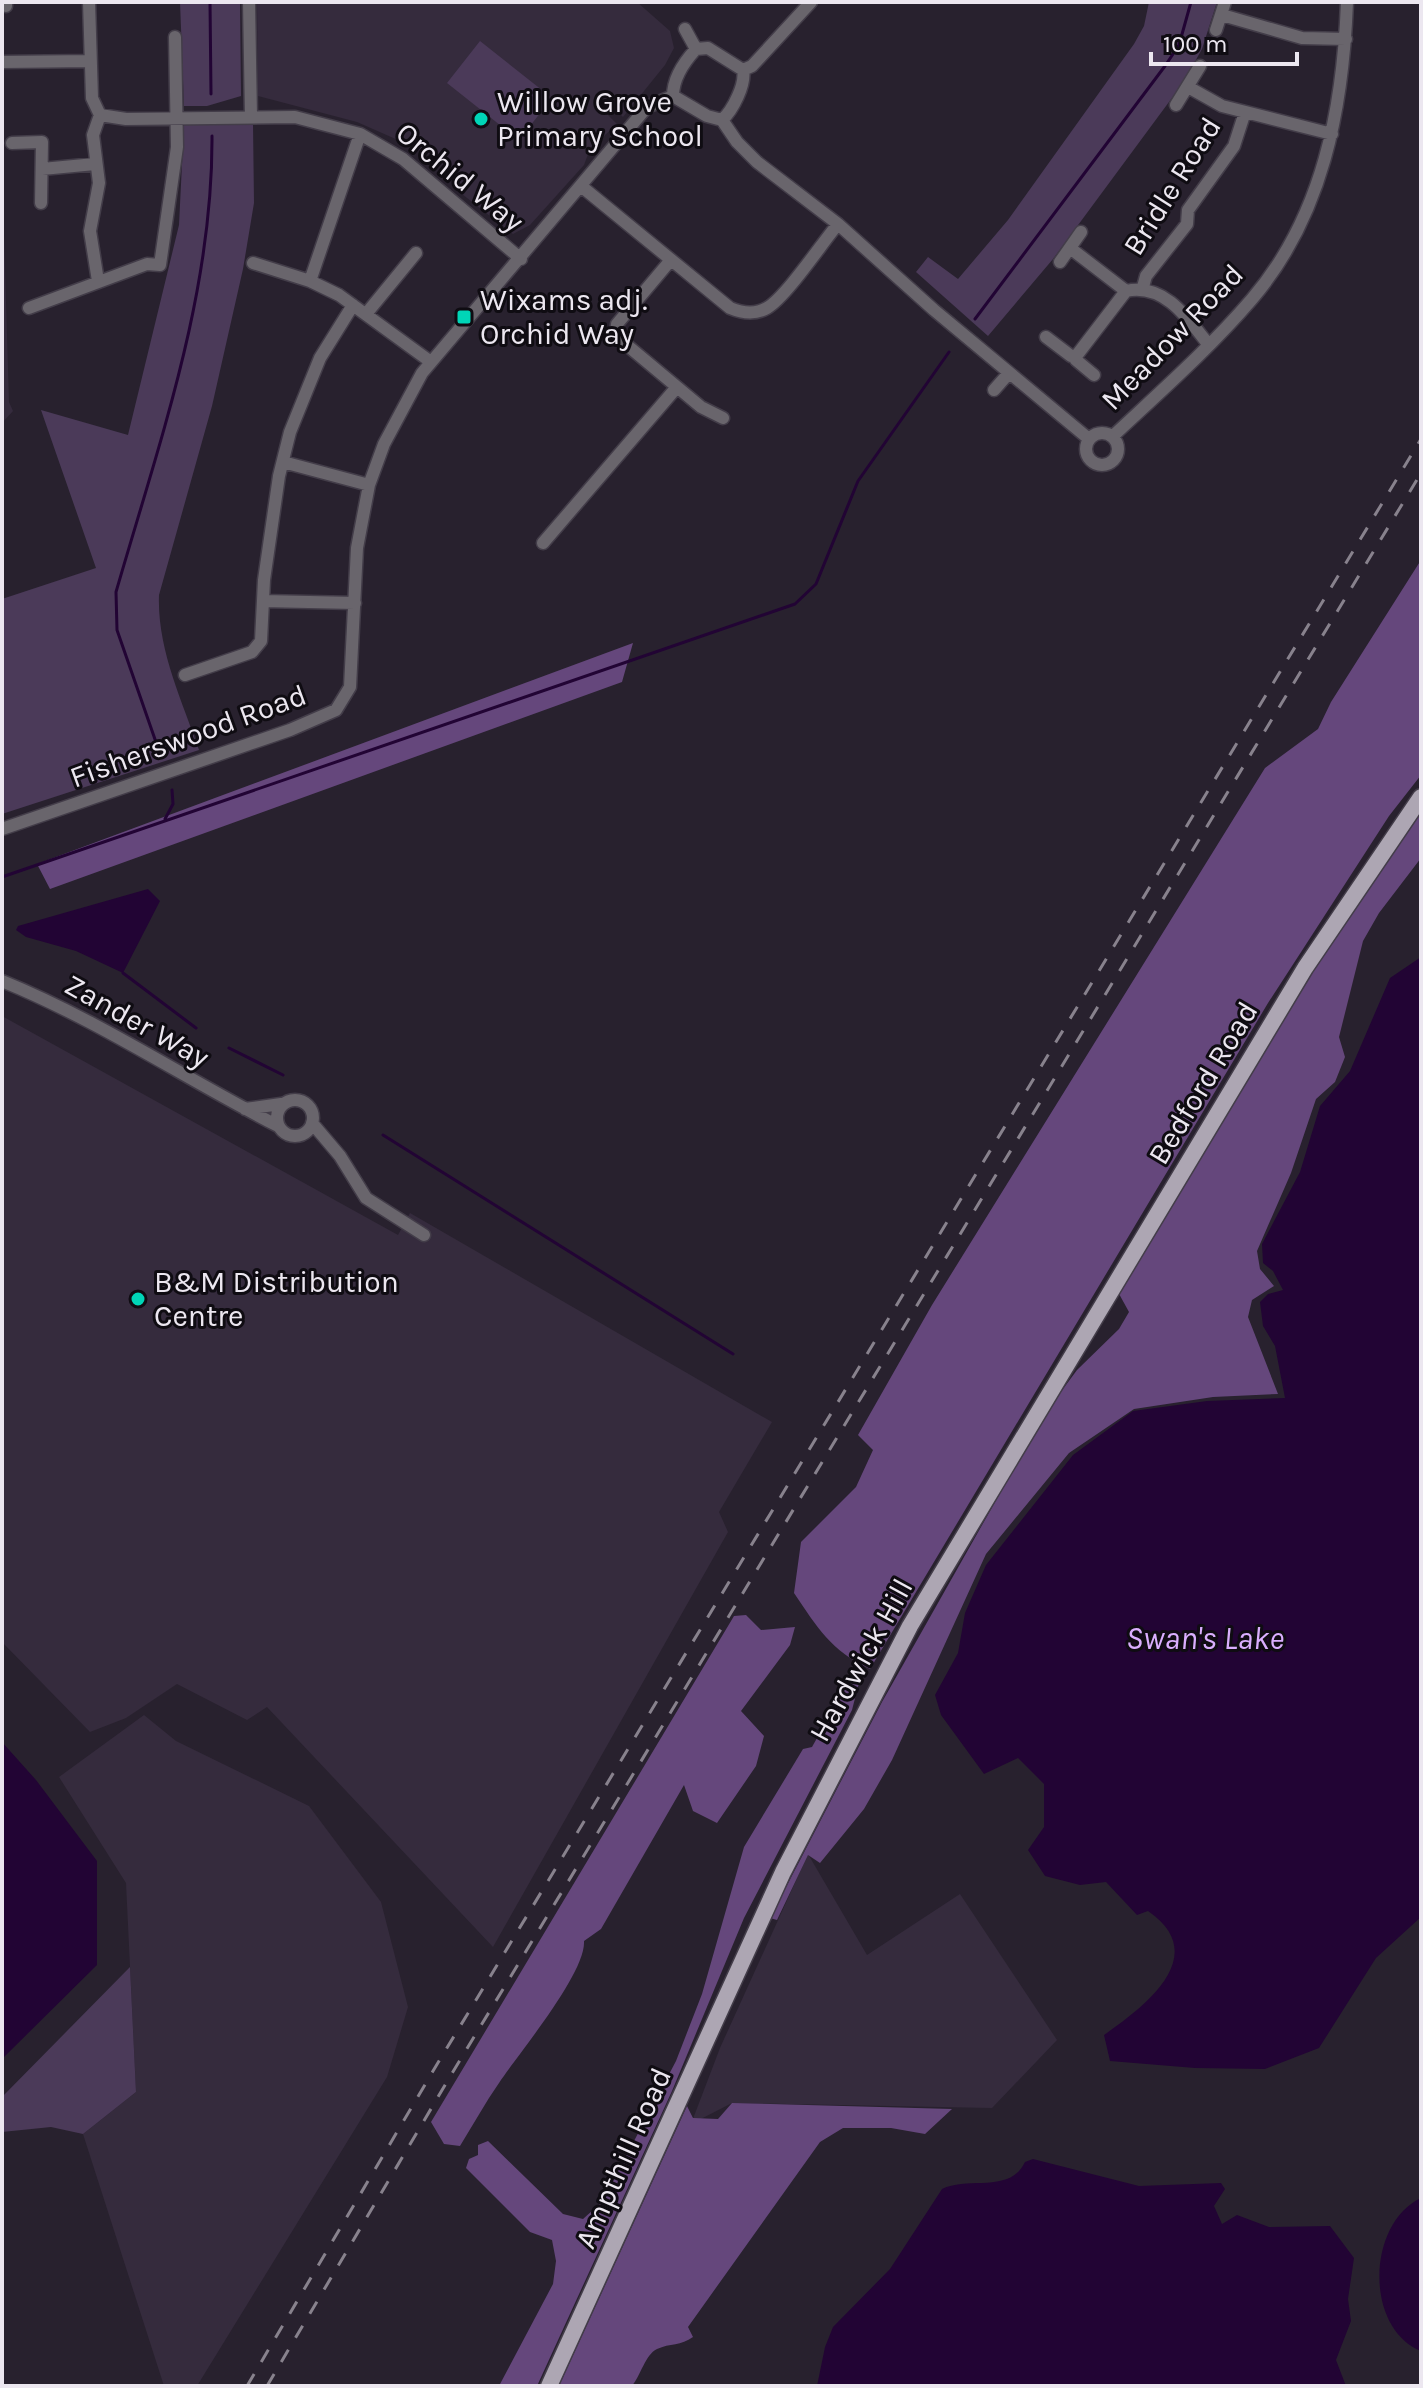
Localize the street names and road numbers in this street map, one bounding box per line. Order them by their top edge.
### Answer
street label: Bridle Road [1115,110,1229,262]
street label: Orchid Way [389,115,531,239]
street label: Meadow Road [1093,256,1251,418]
street label: Fisherswood Road [65,676,311,796]
street label: Zander Way [58,967,216,1076]
street label: Bedford Road [1140,995,1266,1171]
street label: Hardwick Hill [801,1572,921,1748]
street label: Ampthill Road [567,2062,679,2254]

